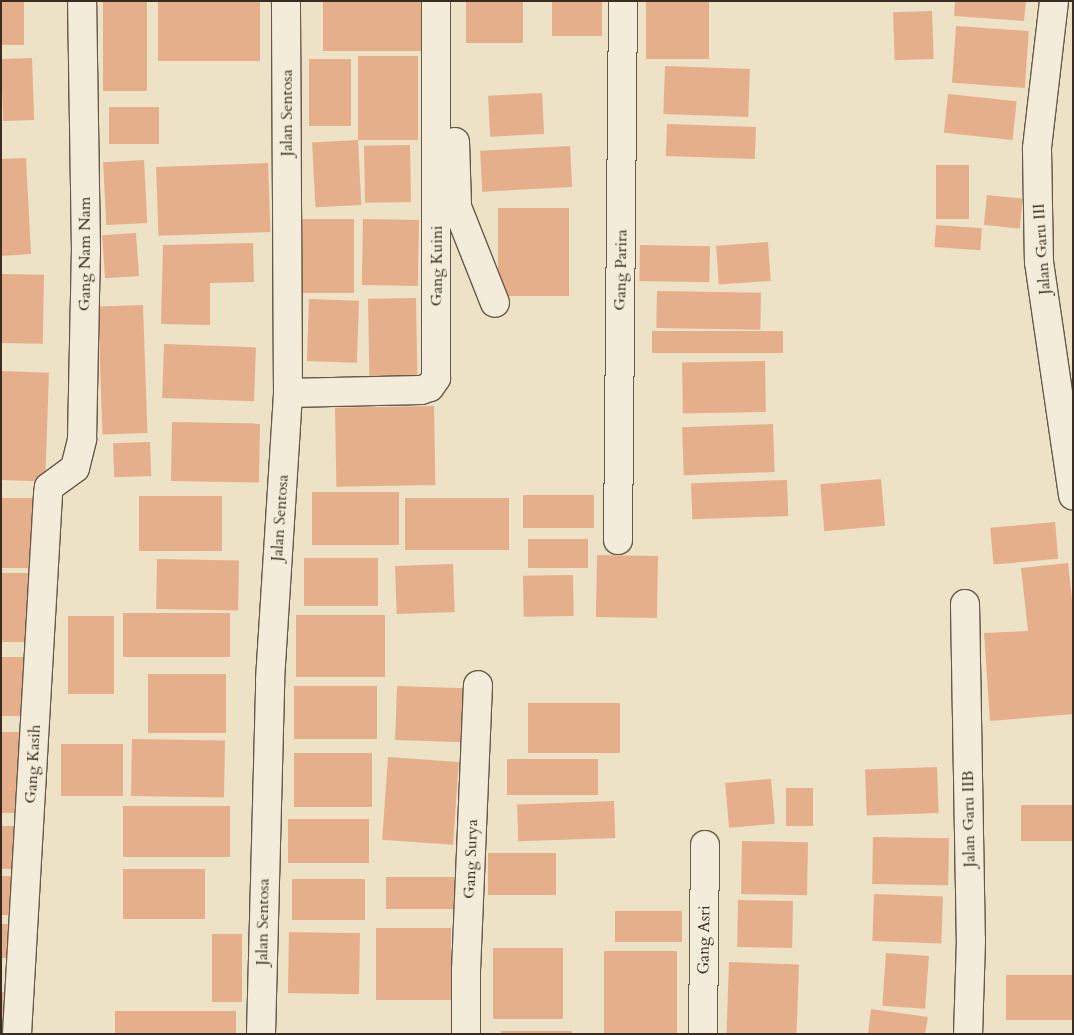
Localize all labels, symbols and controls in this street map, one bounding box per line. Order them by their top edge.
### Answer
street label: Jalan Sentosa [277,69,297,157]
street label: Gang Nam Nam [75,197,95,311]
street label: Jalan Garu III [1029,203,1055,295]
street label: Gang Kuini [427,226,447,306]
street label: Gang Parira [611,229,631,311]
street label: Jalan Sentosa [267,474,293,562]
street label: Gang Kasih [21,724,45,804]
street label: Jalan Garu IIB [959,770,979,868]
street label: Gang Surya [460,819,482,899]
street label: Jalan Sentosa [253,878,273,966]
street label: Gang Asri [694,905,714,975]

